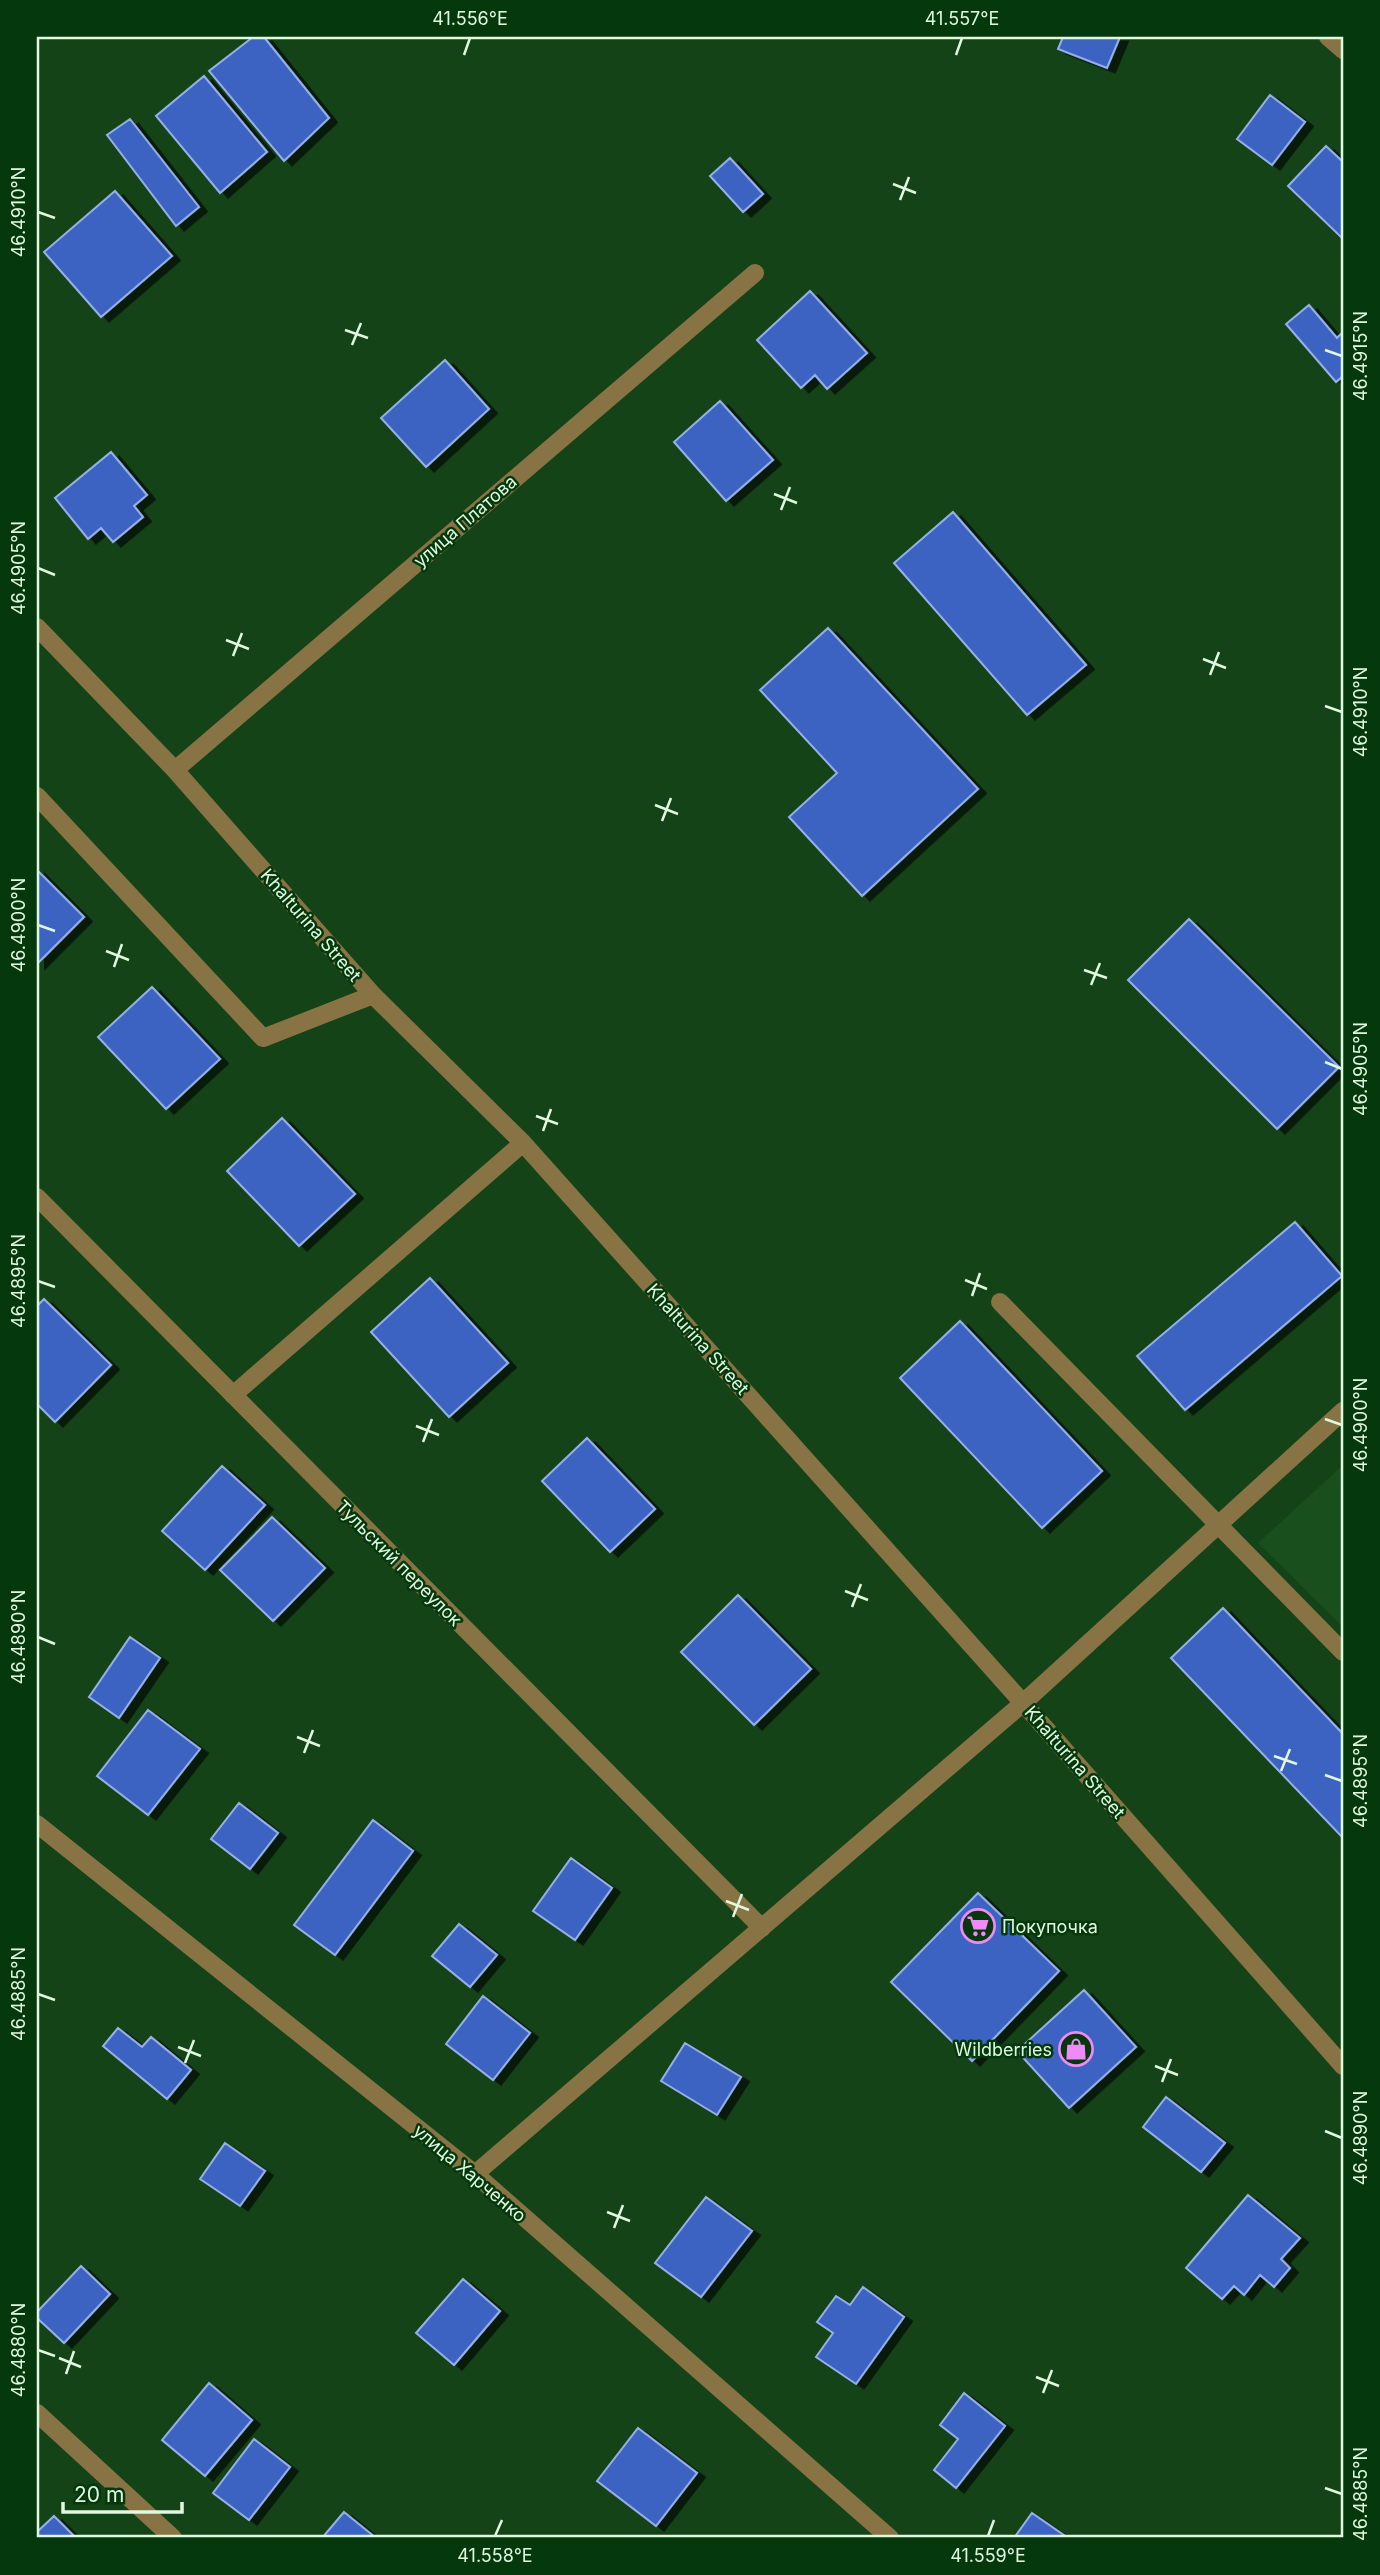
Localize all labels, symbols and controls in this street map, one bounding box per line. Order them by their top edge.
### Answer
text: 41.556°E [432,8,508,29]
text: 41.557°E [925,8,999,29]
text: 46.4910°N [8,167,29,257]
text: 46.4915°N [1350,311,1371,401]
street label: улица Платова [409,471,521,571]
text: 46.4905°N [8,521,29,615]
text: 46.4910°N [1350,667,1371,757]
street label: Khalturina Street [256,865,366,986]
text: 46.4900°N [8,878,29,972]
text: 46.4905°N [1350,1022,1371,1116]
text: 46.4895°N [8,1234,29,1328]
street label: Khalturina Street [643,1279,753,1399]
text: 46.4900°N [1350,1378,1371,1472]
street label: Тульский переулок [332,1496,466,1630]
text: 46.4890°N [8,1590,29,1684]
street label: Khalturina Street [1020,1702,1130,1823]
text: 46.4895°N [1350,1734,1371,1828]
supermarket icon: Покупочка [959,1907,997,1945]
place label: Покупочка [1002,1916,1098,1937]
text: 46.4885°N [8,1947,29,2041]
shop icon: Wildberries [1057,2030,1095,2068]
place label: Wildberries [955,2039,1052,2060]
text: 46.4890°N [1350,2091,1371,2185]
street label: улица Харченко [409,2120,531,2226]
text: 46.4880°N [8,2303,29,2397]
text: 46.4885°N [1350,2447,1371,2541]
scale bar [63,2470,182,2514]
text: 20 m [74,2482,124,2507]
text: 41.558°E [457,2545,533,2566]
text: 41.559°E [950,2545,1026,2566]

